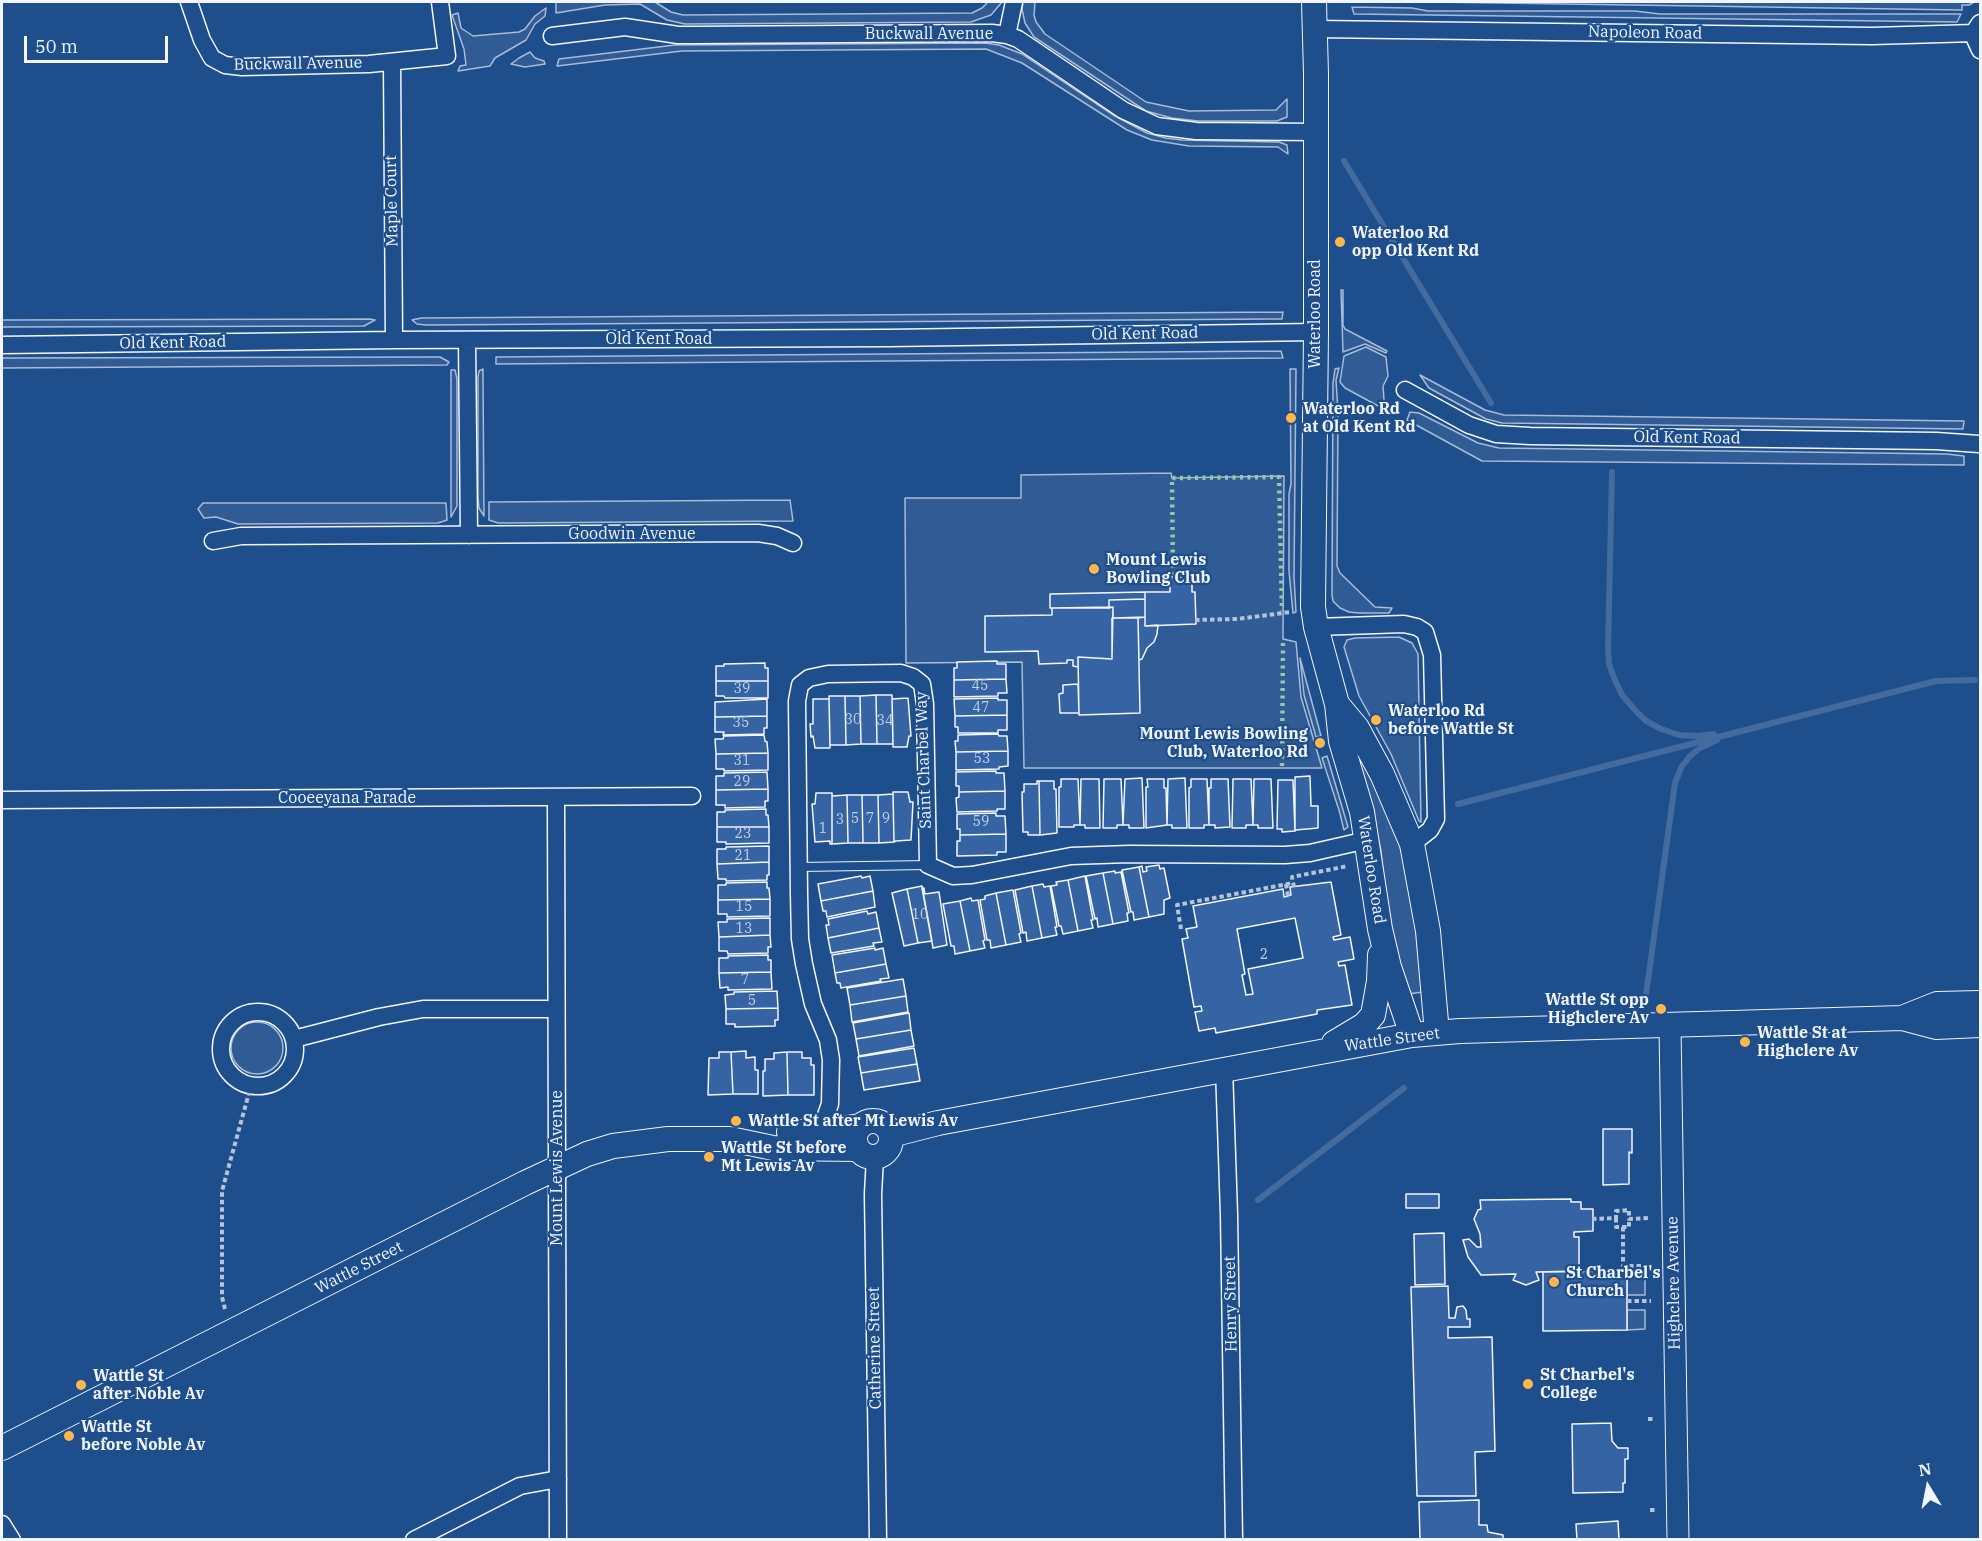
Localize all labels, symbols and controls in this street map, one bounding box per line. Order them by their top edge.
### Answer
street label: Napoleon Road [1588,22,1702,44]
scale bar [27,24,171,62]
street label: Buckwall Avenue [865,24,993,44]
text: 50 m [35,35,78,58]
street label: Buckwall Avenue [234,53,362,75]
street label: Maple Court [382,155,402,247]
place label: Waterloo Rd opp Old Kent Rd [1352,223,1479,261]
marker: Waterloo Rd opp Old Kent Rd [1333,235,1347,249]
street label: Waterloo Road [1305,259,1325,369]
street label: Old Kent Road [1091,323,1199,345]
street label: Old Kent Road [606,329,712,349]
street label: Old Kent Road [119,332,227,354]
place label: Waterloo Rd at Old Kent Rd [1303,399,1416,437]
marker: Waterloo Rd at Old Kent Rd [1284,411,1298,425]
street label: Old Kent Road [1633,427,1741,449]
street label: Goodwin Avenue [568,524,696,544]
place label: Mount Lewis Bowling Club [1106,550,1210,588]
marker: Mount Lewis Bowling Club [1087,562,1101,576]
house number: 45 [972,678,988,694]
house number: 39 [734,681,750,697]
street label: Saint Charbel Way [912,691,936,829]
house number: 47 [973,700,989,716]
place label: Waterloo Rd before Wattle St [1388,701,1514,739]
house number: 30 [845,712,861,728]
house number: 34 [877,713,893,729]
marker: Waterloo Rd before Wattle St [1369,713,1383,727]
house number: 35 [733,715,749,731]
place label: Mount Lewis Bowling Club, Waterloo Rd [1139,724,1308,762]
marker: Mount Lewis Bowling Club, Waterloo Rd [1313,736,1327,750]
house number: 53 [974,751,990,767]
house number: 31 [734,753,750,769]
house number: 29 [734,774,750,790]
street label: Cooeeyana Parade [278,788,416,808]
house number: 5 [851,811,859,827]
house number: 7 [866,811,874,827]
house number: 9 [882,811,890,827]
house number: 3 [836,812,844,828]
house number: 59 [973,814,989,830]
street label: Waterloo Road [1353,815,1389,925]
house number: 1 [819,821,827,837]
house number: 23 [735,826,751,842]
house number: 21 [735,848,751,864]
house number: 15 [736,899,752,915]
house number: 10 [912,907,928,923]
house number: 13 [736,921,752,937]
house number: 2 [1260,947,1268,963]
house number: 7 [741,972,749,988]
place label: Wattle St opp Highclere Av [1545,990,1649,1028]
house number: 5 [748,993,756,1009]
marker: Wattle St opp Highclere Av [1654,1002,1668,1016]
place label: Wattle St at Highclere Av [1757,1023,1858,1061]
street label: Wattle Street [1343,1024,1441,1056]
marker: Wattle St at Highclere Av [1738,1035,1752,1049]
street label: Mount Lewis Avenue [547,1090,567,1246]
place label: Wattle St after Mt Lewis Av [748,1111,958,1131]
marker: Wattle St after Mt Lewis Av [729,1114,743,1128]
place label: Wattle St before Mt Lewis Av [721,1138,847,1176]
marker: Wattle St before Mt Lewis Av [702,1150,716,1164]
street label: Highclere Avenue [1663,1216,1685,1350]
street label: Wattle Street [312,1238,406,1298]
street label: Henry Street [1221,1256,1241,1352]
place label: St Charbel's Church [1566,1263,1661,1301]
marker: St Charbel's Church [1547,1275,1561,1289]
street label: Catherine Street [864,1287,886,1409]
place label: St Charbel's College [1540,1365,1635,1403]
place label: Wattle St after Noble Av [93,1366,204,1404]
marker: St Charbel's College [1521,1377,1535,1391]
marker: Wattle St after Noble Av [74,1378,88,1392]
place label: Wattle St before Noble Av [81,1417,205,1455]
marker: Wattle St before Noble Av [62,1429,76,1443]
north arrow [1898,1457,1958,1517]
text: N [1917,1458,1933,1480]

